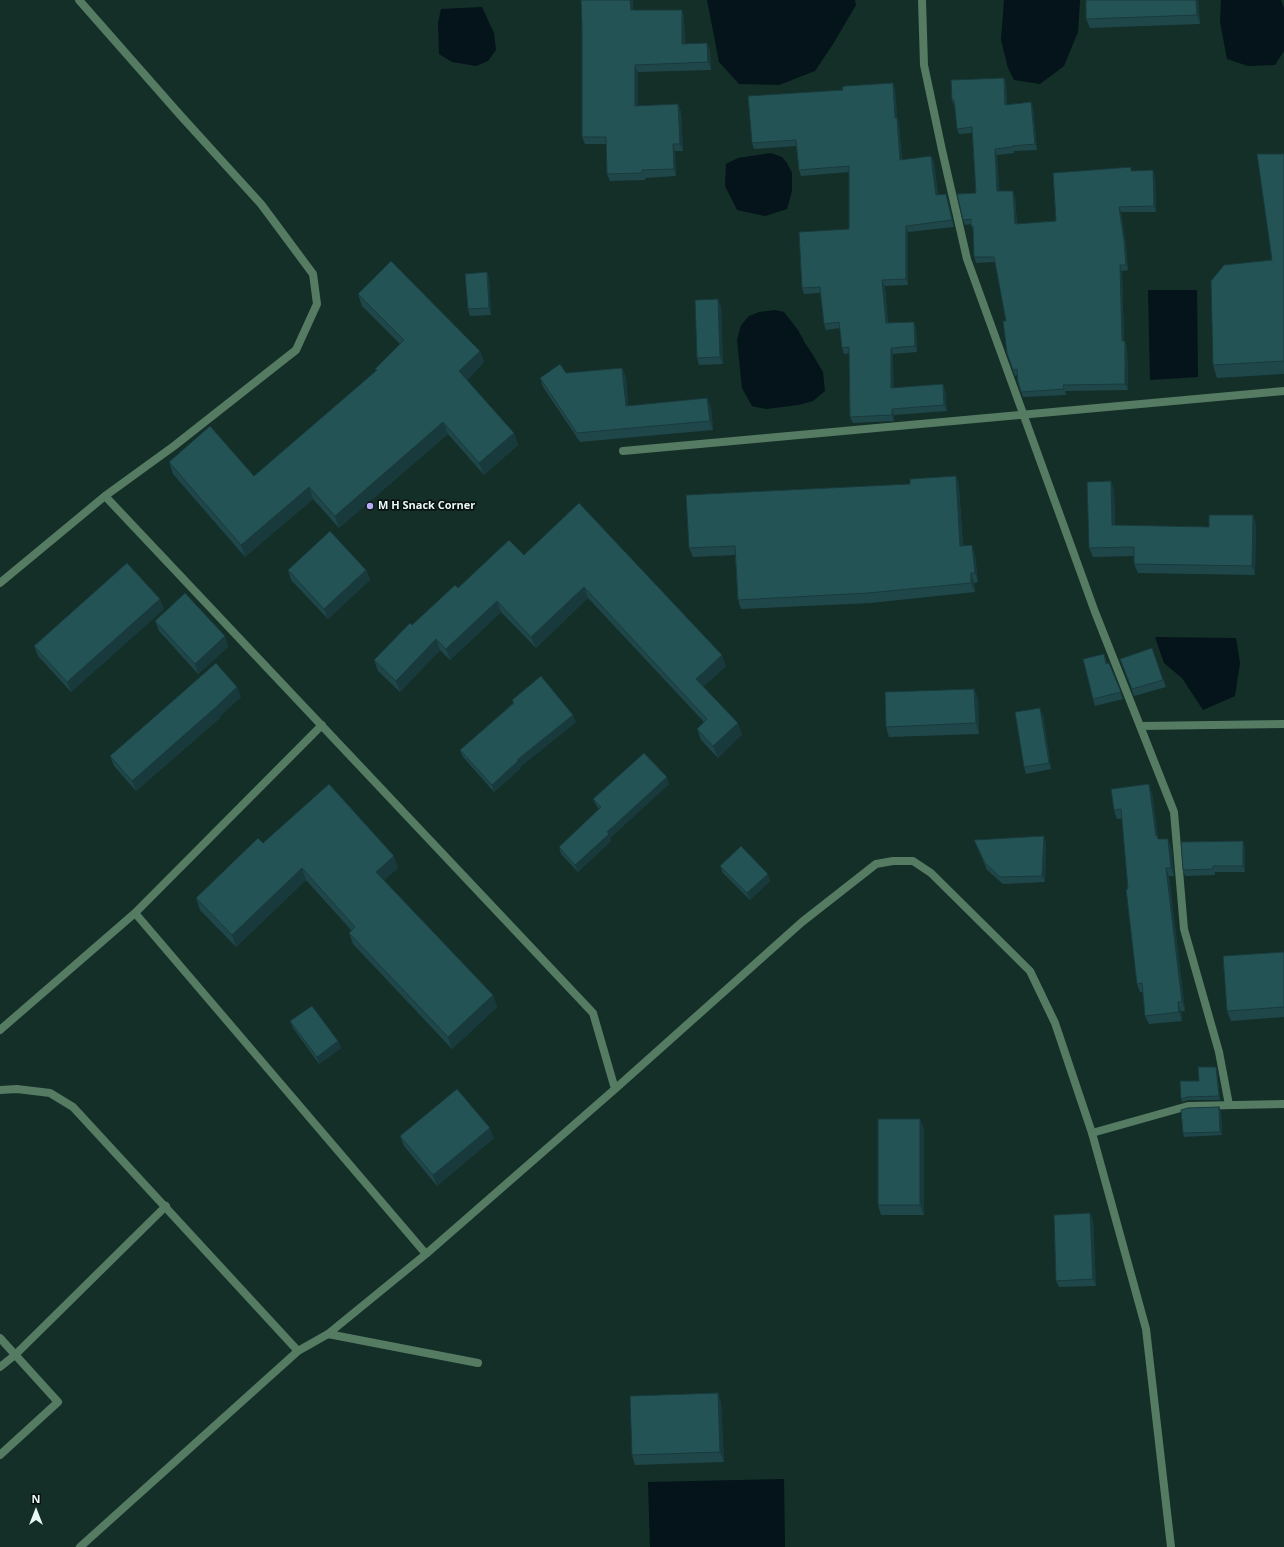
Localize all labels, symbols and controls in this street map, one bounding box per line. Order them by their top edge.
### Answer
place label: M H Snack Corner [378,499,475,513]
marker: M H Snack Corner [365,501,375,511]
north arrow [16,1491,56,1531]
text: N [32,1491,40,1506]

